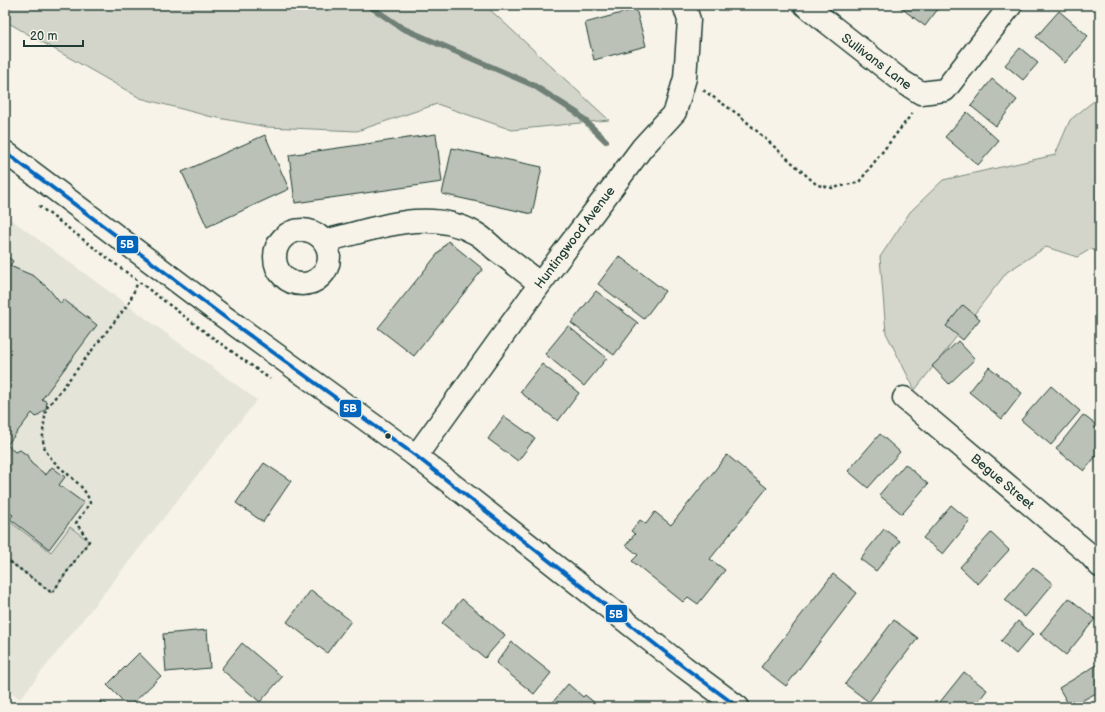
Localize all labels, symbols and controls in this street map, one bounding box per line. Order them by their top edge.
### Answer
scale bar [24,22,83,48]
text: 20 m [30,29,57,44]
street label: Sullivans Lane [838,30,915,94]
street label: Huntingwood Avenue [531,183,619,292]
line badge: 5B [116,235,139,254]
text: 5B [120,238,134,251]
line badge: 5B [339,399,362,418]
text: 5B [343,402,357,415]
unlabelled marker [383,431,393,441]
street label: Begue Street [967,451,1037,513]
line badge: 5B [605,604,628,623]
text: 5B [609,608,623,621]

